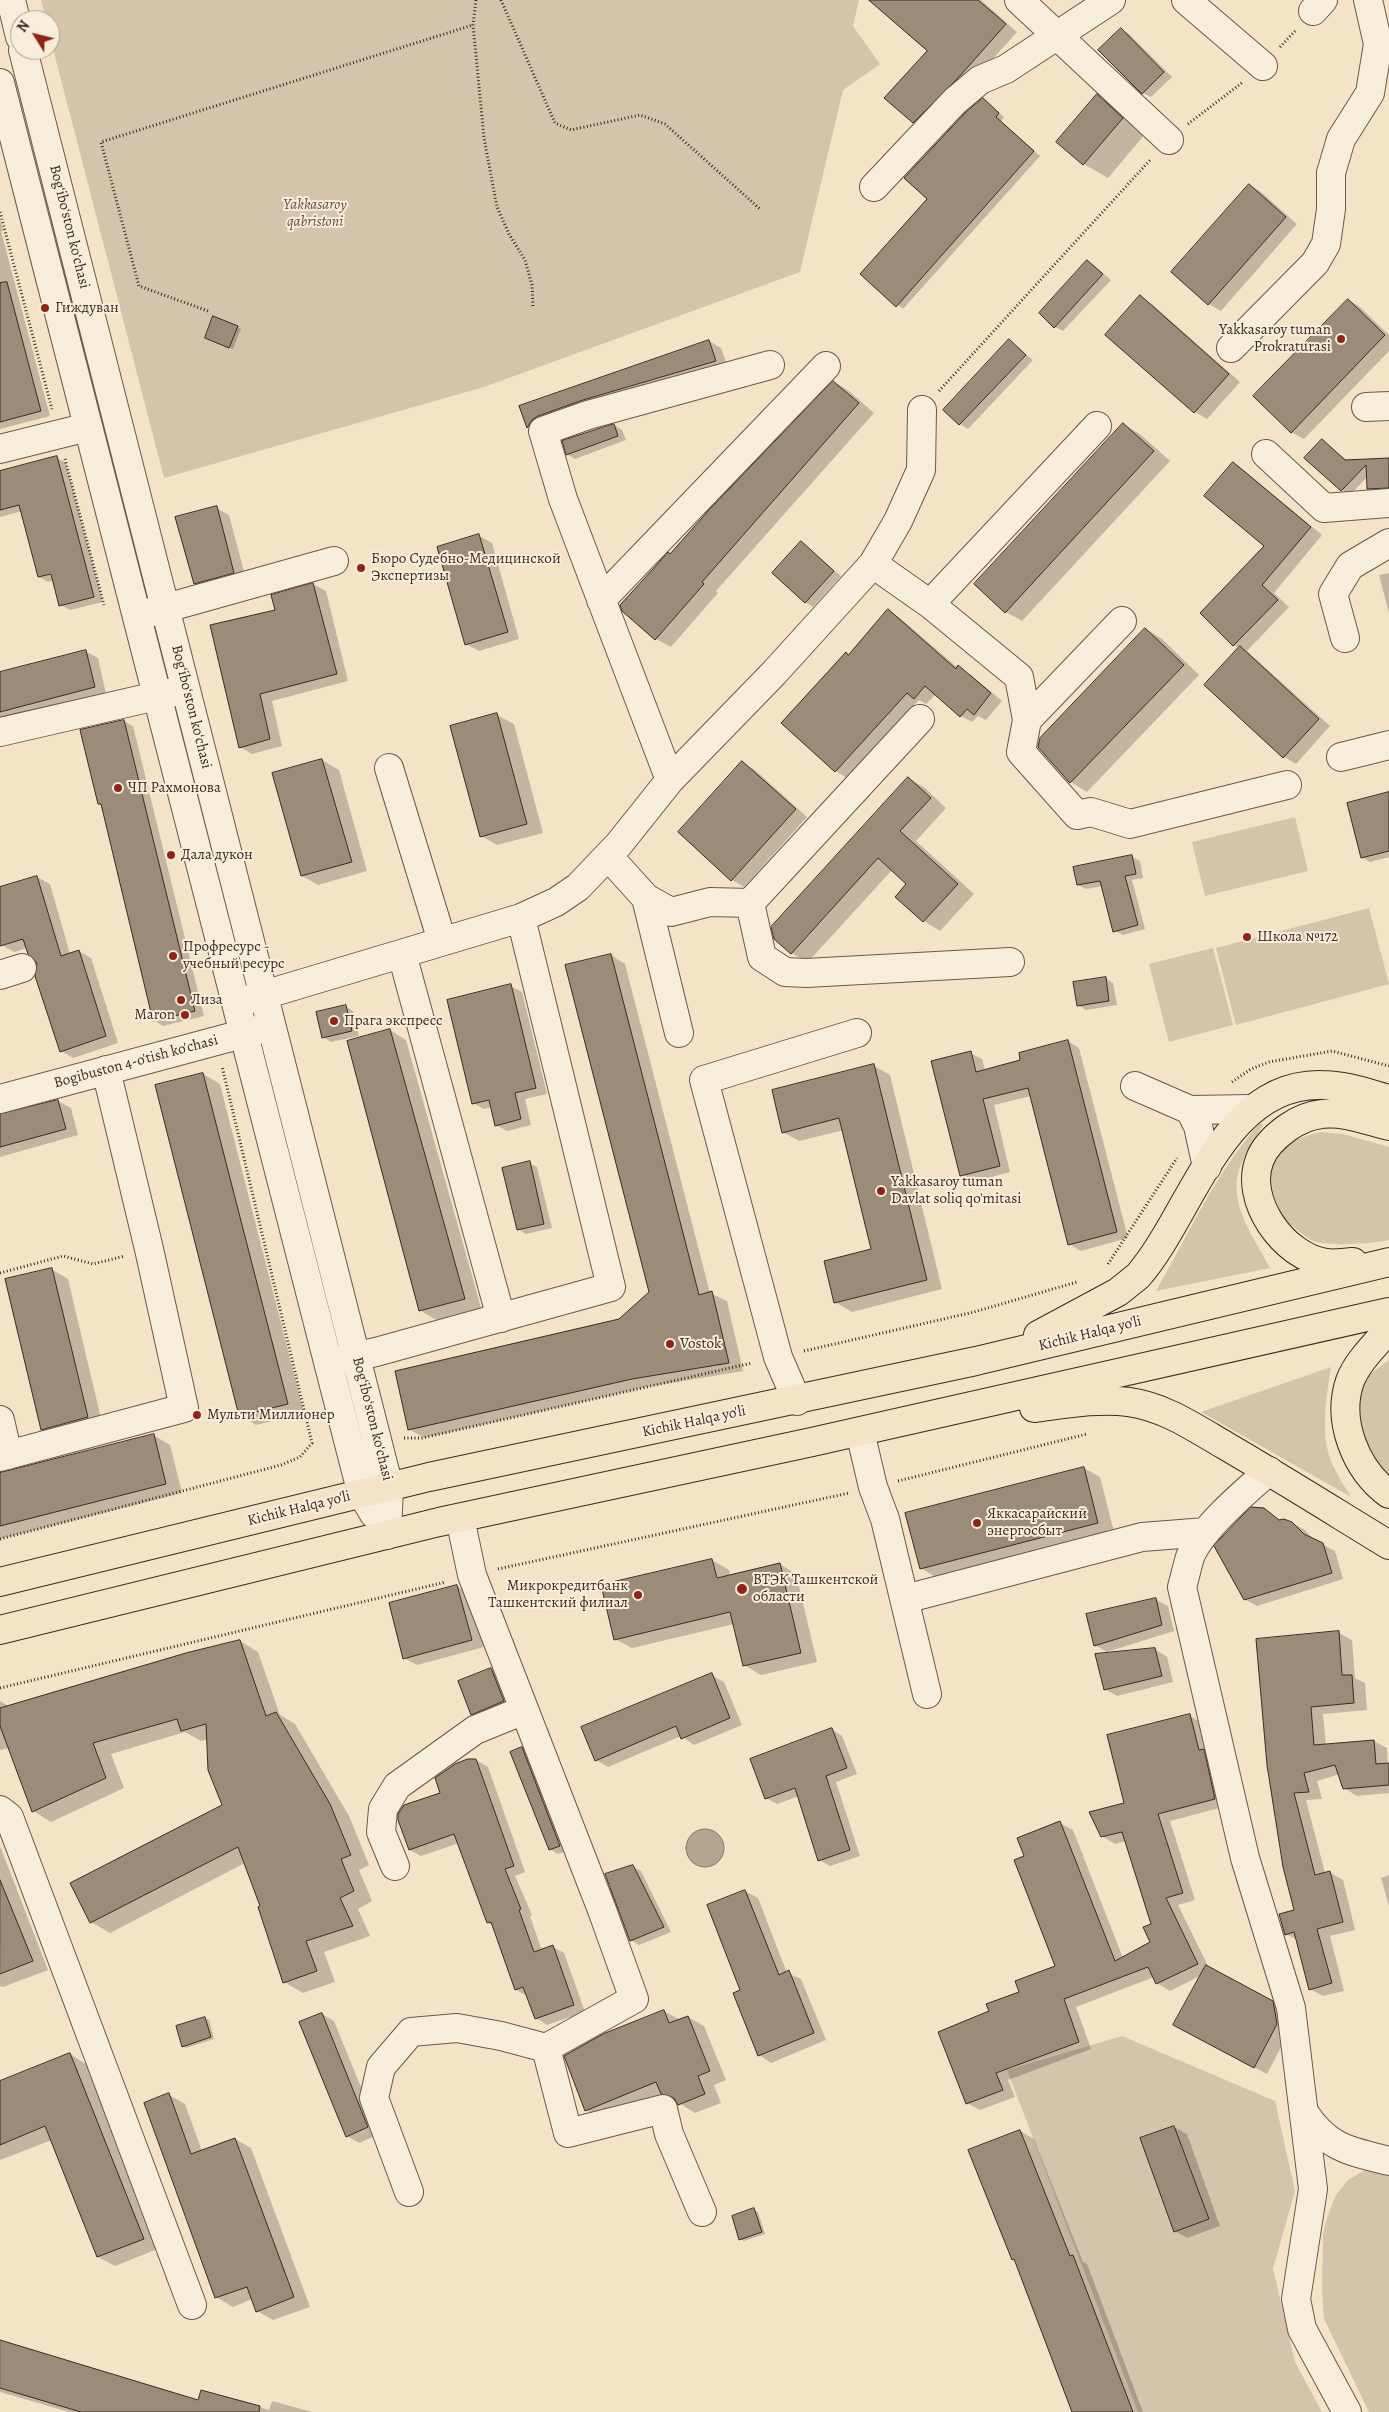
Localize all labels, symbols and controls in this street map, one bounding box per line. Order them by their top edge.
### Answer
north arrow [10,10,60,60]
text: N [13,17,34,36]
street label: Bogʻiboʻston koʻchasi [45,163,93,291]
park label: Yakkasaroy qabristoni [283,196,347,231]
place label: Гиждуван [55,299,119,317]
marker: Гиждуван [39,302,51,314]
place label: Yakkasaroy tuman Prokraturasi [1219,321,1331,356]
marker: Yakkasaroy tuman Prokraturasi [1335,333,1347,345]
place label: Бюро Судебно-Медицинской Экспертизы [371,550,561,585]
marker: Бюро Судебно-Медицинской Экспертизы [355,562,367,574]
street label: Bogʻiboʻston koʻchasi [167,643,215,771]
place label: ЧП Рахмонова [128,779,221,797]
marker: ЧП Рахмонова [112,782,124,794]
place label: Дала дукон [181,846,253,864]
marker: Дала дукон [165,849,177,861]
place label: Школа №172 [1257,928,1338,946]
marker: Школа №172 [1241,931,1253,943]
place label: Профресурс - учебный ресурс [183,938,285,973]
marker: Профресурс - учебный ресурс [167,950,179,962]
place label: Лиза [191,991,223,1009]
marker: Лиза [175,994,187,1006]
place label: Maron [134,1006,175,1024]
marker: Maron [179,1009,191,1021]
place label: Прага экспресс [344,1012,442,1030]
marker: Прага экспресс [328,1015,340,1027]
street label: Bogibuston 4-o'tish ko'chasi [52,1031,220,1093]
place label: Yakkasaroy tuman Davlat soliq qo'mitasi [891,1173,1021,1208]
marker: Yakkasaroy tuman Davlat soliq qo'mitasi [875,1185,887,1197]
street label: Kichik Halqa yo'li [1037,1312,1143,1356]
place label: Vostok [680,1335,721,1353]
marker: Vostok [664,1338,676,1350]
street label: Bogʻiboʻston koʻchasi [348,1355,396,1483]
street label: Kichik Halqa yo'li [640,1402,748,1442]
place label: Мульти Миллионер [207,1406,335,1424]
marker: Мульти Миллионер [191,1409,203,1421]
street label: Kichik Halqa yo'li [246,1487,352,1531]
place label: Яккасарайский энергосбыт [987,1505,1087,1540]
marker: Яккасарайский энергосбыт [971,1517,983,1529]
place label: ВТЭК Ташкентской области [753,1571,878,1606]
place label: Микрокредитбанк Ташкентский филиал [488,1577,628,1612]
marker: ВТЭК Ташкентской области [735,1582,749,1596]
marker: Микрокредитбанк Ташкентский филиал [632,1589,644,1601]

